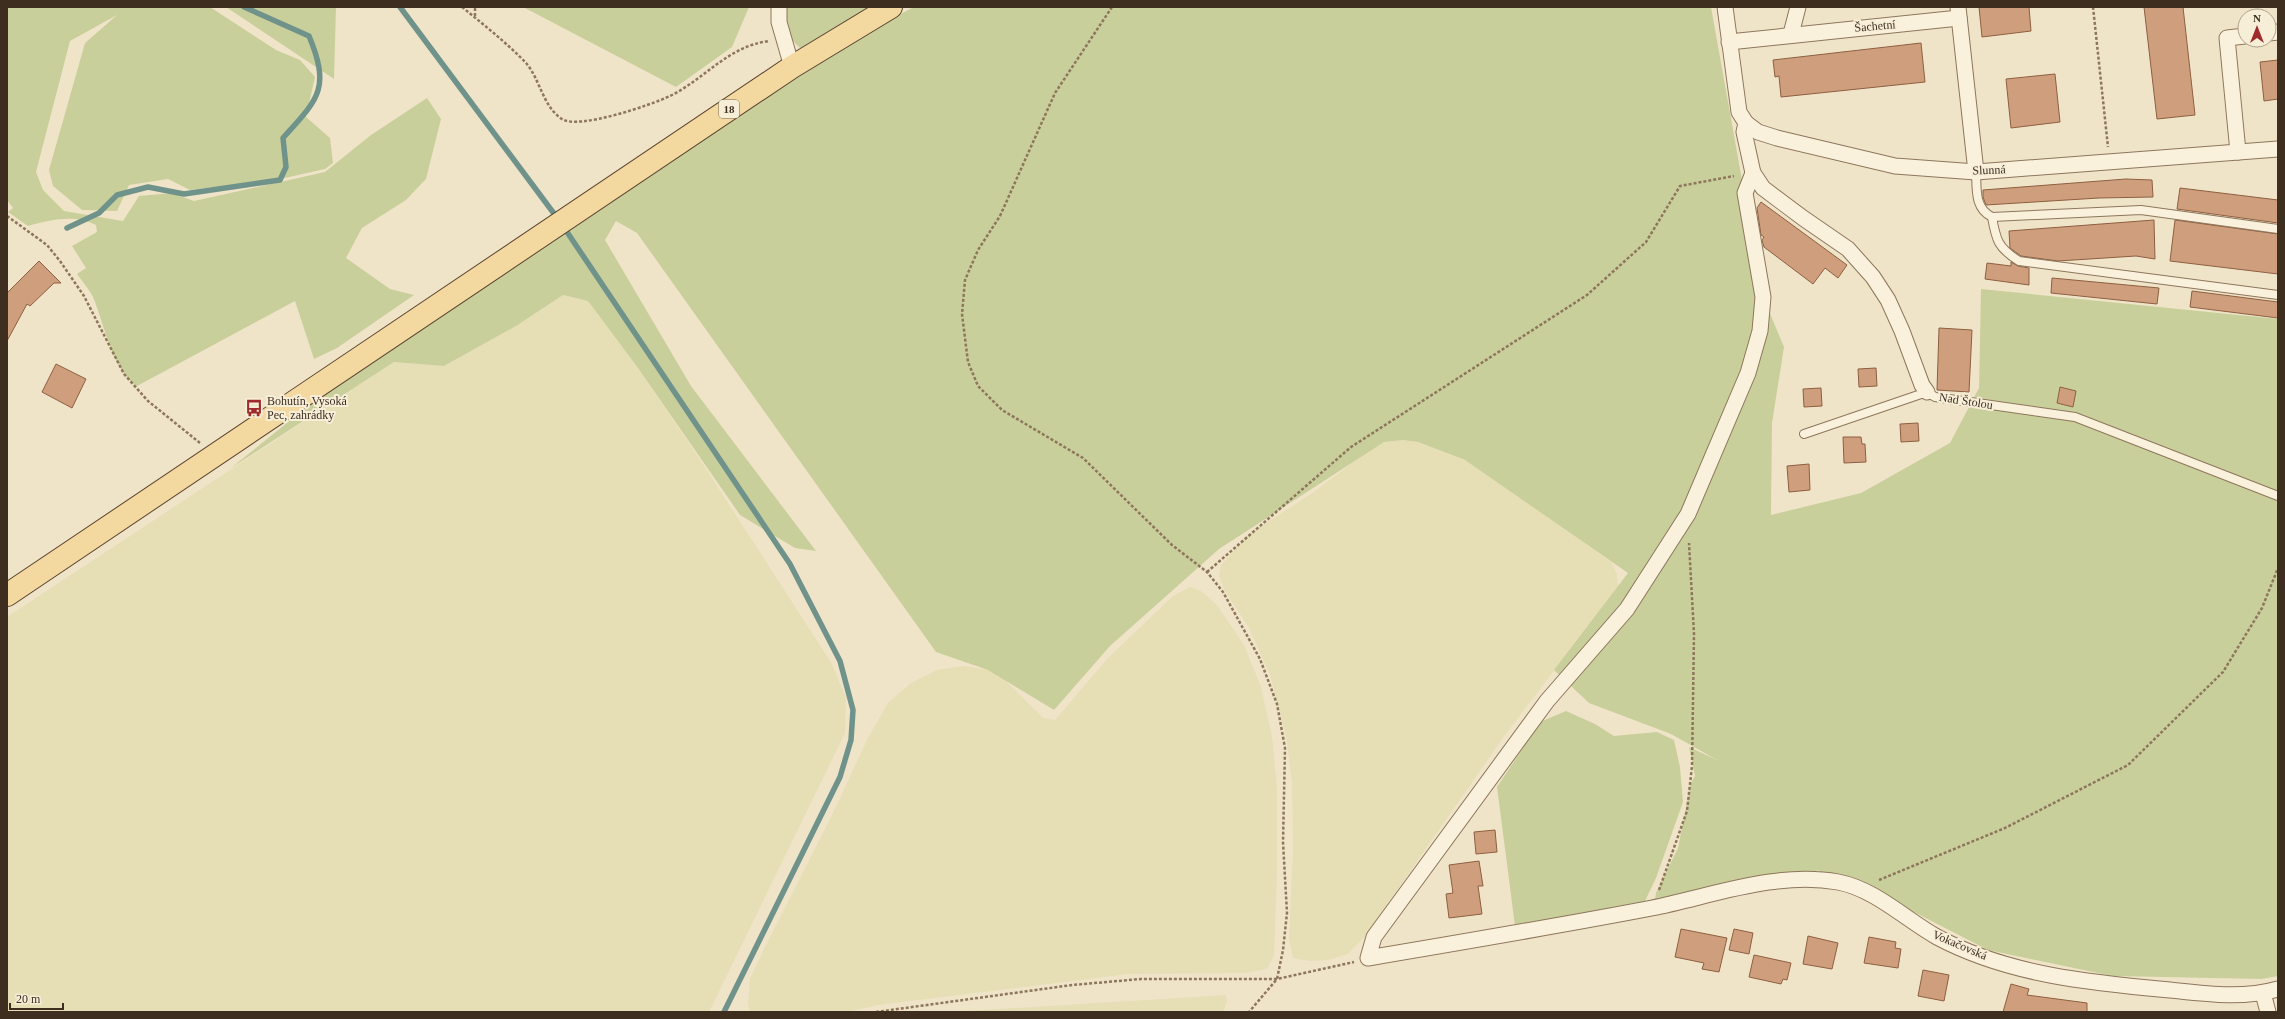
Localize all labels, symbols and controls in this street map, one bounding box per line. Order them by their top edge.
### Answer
north arrow [2237,8,2277,48]
text: N [2253,12,2261,24]
street label: Šachetní [1854,17,1897,35]
road number: 18 [719,100,739,118]
street label: Slunná [1972,162,2007,178]
street label: Nad Štolou [1938,390,1994,412]
place label: Bohutín, Vysoká Pec, zahrádky [267,394,347,422]
bus stop icon: Bohutín, Vysoká Pec, zahrádky [244,398,264,418]
street label: Vokačovská [1931,927,1990,963]
scale bar [10,985,63,1011]
text: 20 m [16,992,41,1006]

